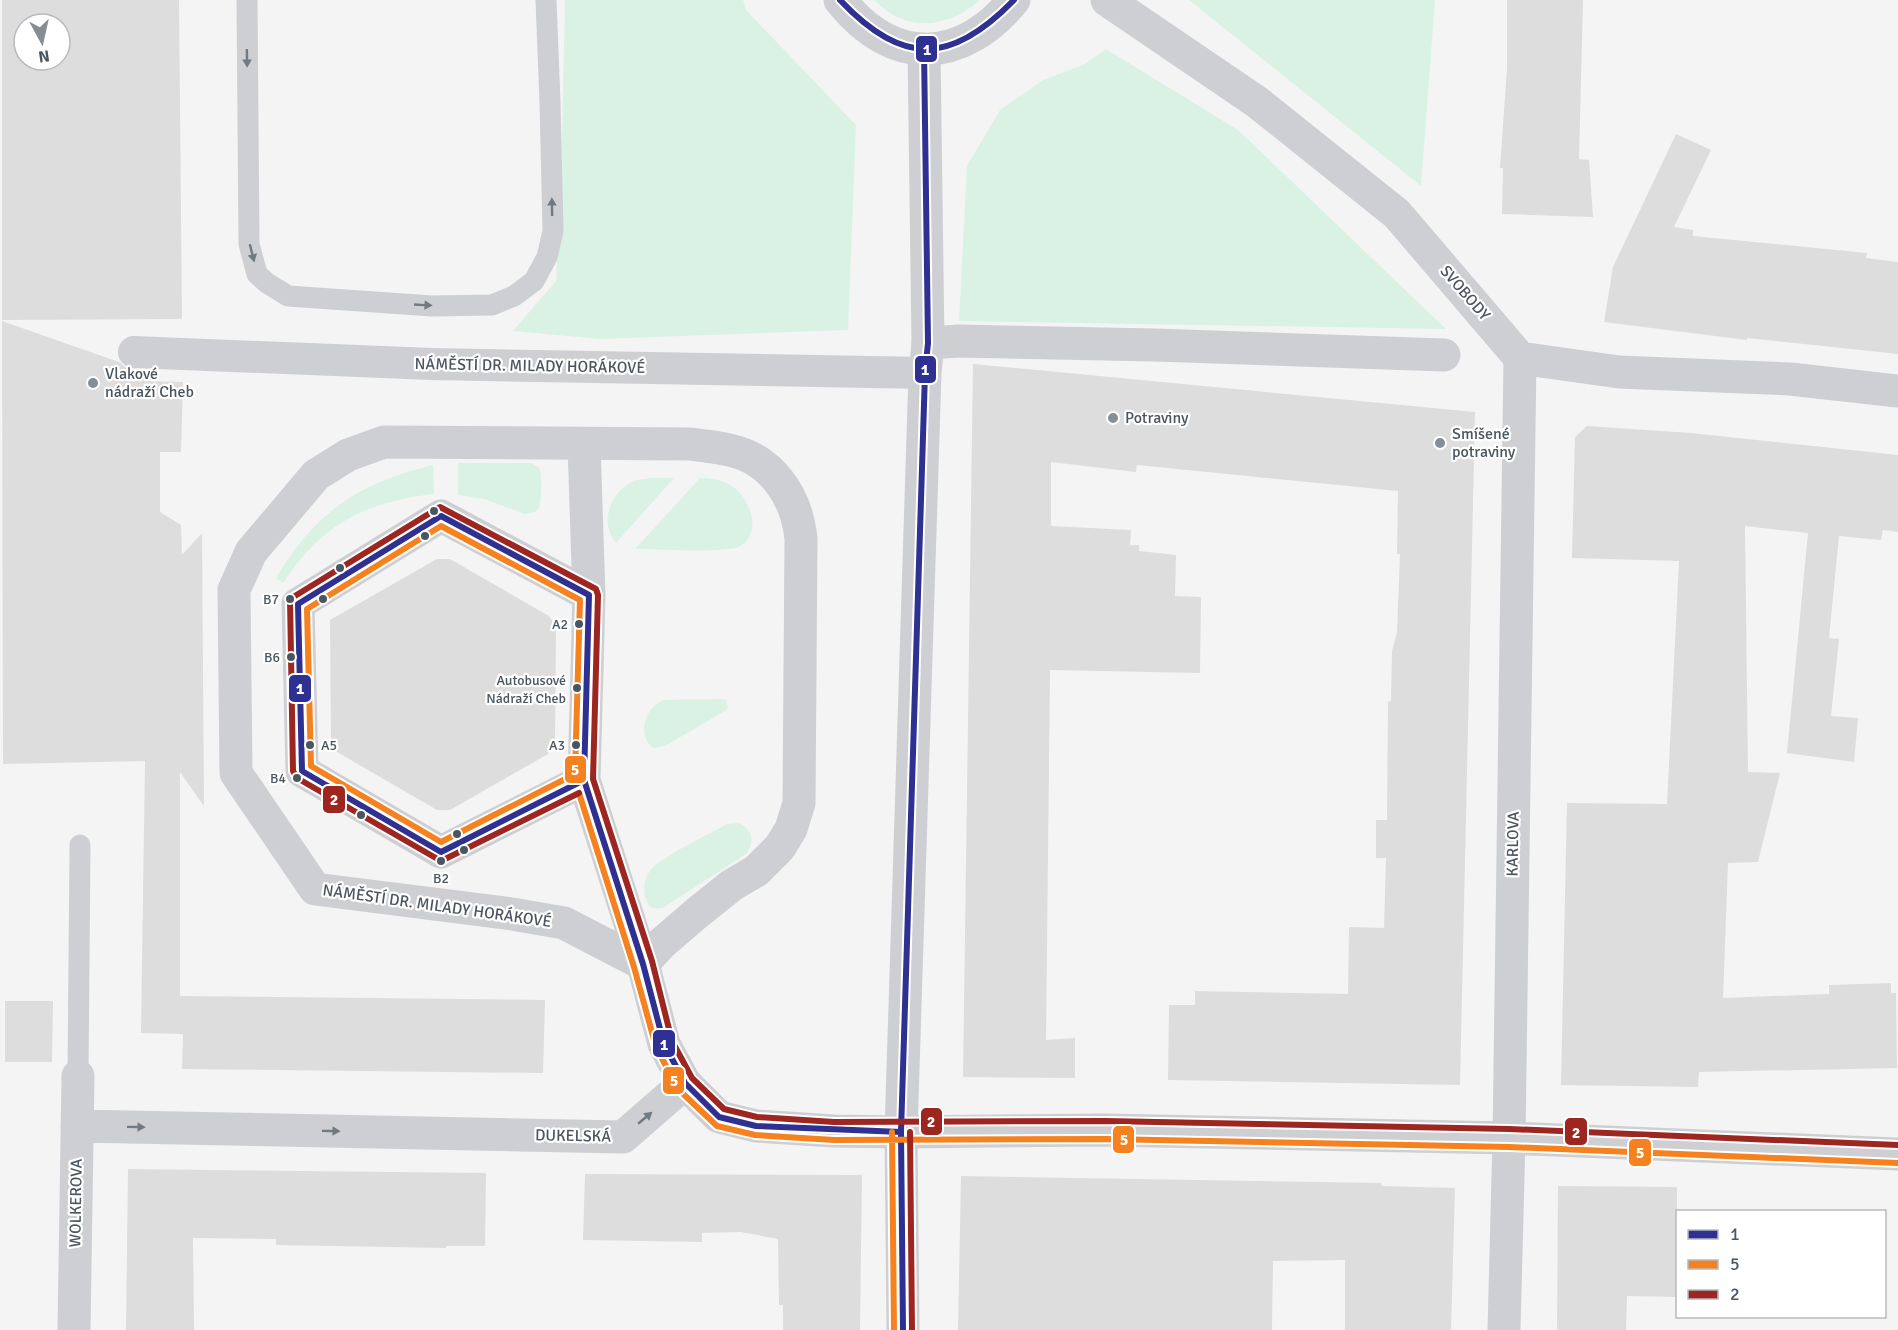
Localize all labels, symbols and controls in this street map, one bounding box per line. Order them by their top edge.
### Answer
north arrow [12,12,72,72]
line badge: 1 [915,35,938,63]
text: 1 [923,40,932,60]
text: N [37,45,51,67]
one-way arrow [243,49,252,68]
one-way arrow [548,197,557,216]
one-way arrow [247,244,257,262]
street label: SVOBODY [1436,261,1494,325]
one-way arrow [414,301,433,310]
street label: NÁMĚSTÍ DR. MILADY HORÁKOVÉ [414,354,646,378]
line badge: 1 [914,355,937,384]
text: 1 [921,360,930,380]
place label: Vlakové nádraží Cheb [105,364,194,402]
marker: Vlakové nádraží Cheb [86,376,100,390]
place label: Potraviny [1125,408,1189,428]
marker: Potraviny [1106,411,1120,425]
place label: Smíšené potraviny [1452,424,1516,462]
marker: Smíšené potraviny [1433,436,1447,450]
unlabelled marker [428,505,440,517]
unlabelled marker [419,530,431,542]
unlabelled marker [334,562,346,574]
place label: B7 [263,591,279,608]
marker: B7 [284,593,296,605]
unlabelled marker [317,593,329,605]
place label: A2 [552,616,568,633]
marker: A2 [573,618,585,630]
place label: B6 [264,649,280,666]
marker: B6 [285,651,297,663]
place label: Autobusové Nádraží Cheb [486,672,566,707]
line badge: 1 [288,674,312,703]
text: 1 [296,679,305,699]
marker: Autobusové Nádraží Cheb [571,682,583,694]
place label: A5 [321,737,337,754]
place label: A3 [549,737,565,754]
marker: A5 [304,739,316,751]
marker: A3 [570,739,582,751]
line badge: 5 [564,755,587,784]
text: 5 [571,760,579,780]
place label: B4 [270,770,286,787]
marker: B4 [291,772,303,784]
line badge: 2 [322,785,346,814]
text: 2 [330,790,338,810]
unlabelled marker [355,809,367,821]
street label: KARLOVA [1502,811,1524,877]
unlabelled marker [451,828,463,840]
unlabelled marker [458,844,470,856]
marker: B2 [435,855,447,867]
place label: B2 [433,870,449,887]
street label: NÁMĚSTÍ DR. MILADY HORÁKOVÉ [321,880,553,932]
line badge: 1 [652,1029,676,1058]
text: 1 [660,1035,669,1055]
line badge: 5 [662,1066,685,1095]
text: 5 [670,1071,678,1091]
line badge: 2 [920,1107,943,1136]
one-way arrow [637,1112,652,1125]
text: 2 [927,1112,935,1132]
line badge: 2 [1564,1117,1588,1146]
one-way arrow [126,1122,145,1132]
text: 2 [1572,1123,1580,1143]
street label: DUKELSKÁ [535,1125,611,1147]
line badge: 5 [1112,1125,1135,1154]
one-way arrow [321,1126,340,1136]
text: 5 [1120,1130,1128,1150]
line badge: 5 [1628,1138,1652,1167]
text: 5 [1636,1143,1644,1163]
street label: WOLKEROVA [65,1158,87,1247]
legend [1676,1210,1886,1318]
text: 1 [1730,1223,1740,1245]
text: 5 [1730,1253,1740,1275]
text: 2 [1730,1283,1740,1305]

